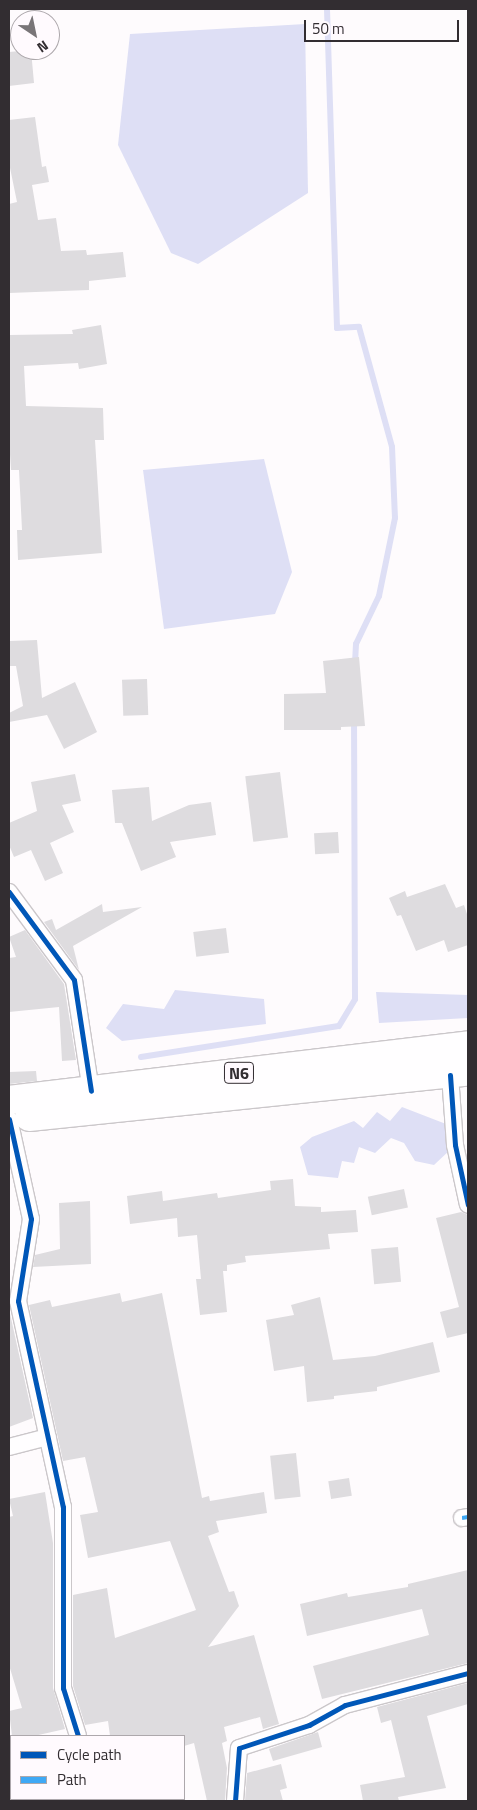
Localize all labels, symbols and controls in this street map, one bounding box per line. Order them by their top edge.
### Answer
north arrow [10,10,60,60]
scale bar [307,10,462,42]
text: 50 m [312,17,345,40]
text: N [33,36,53,58]
road number: N6 [223,1060,255,1086]
legend [10,1735,185,1800]
text: Cycle path [57,1743,122,1766]
text: Path [57,1768,87,1791]

